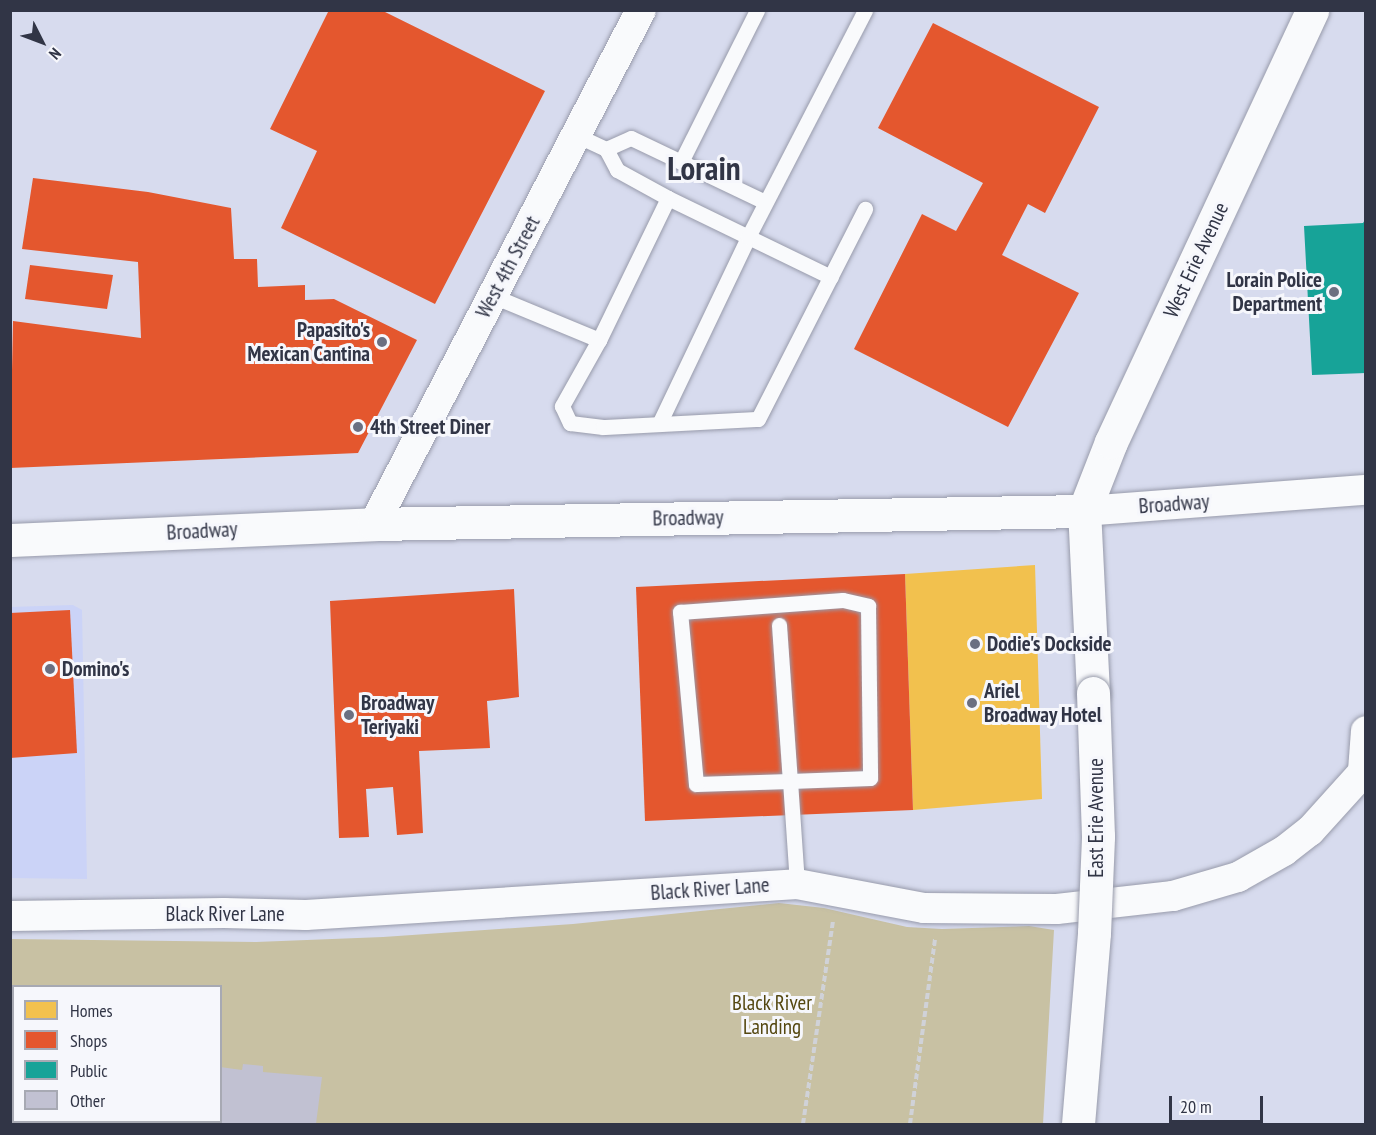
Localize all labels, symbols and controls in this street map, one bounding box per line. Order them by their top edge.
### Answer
north arrow [12,12,72,72]
text: N [45,44,66,64]
district label: Lorain [667,148,741,188]
street label: West Erie Avenue [1158,198,1234,322]
street label: West 4th Street [471,212,545,322]
place label: Lorain Police Department [1226,267,1322,317]
marker: Lorain Police Department [1327,285,1341,299]
place label: Papasito's Mexican Cantina [247,317,370,367]
marker: Papasito's Mexican Cantina [375,335,389,349]
place label: 4th Street Diner [370,414,490,440]
marker: 4th Street Diner [351,420,365,434]
street label: Broadway [1138,489,1210,519]
street label: Broadway [652,505,724,531]
street label: Broadway [166,517,238,545]
place label: Dodie's Dockside [987,631,1112,657]
marker: Dodie's Dockside [968,637,982,651]
place label: Domino's [62,656,129,682]
marker: Domino's [43,662,57,676]
place label: Ariel Broadway Hotel [984,678,1102,728]
place label: Broadway Teriyaki [361,690,434,740]
marker: Ariel Broadway Hotel [965,696,979,710]
marker: Broadway Teriyaki [342,708,356,722]
street label: East Erie Avenue [1083,758,1109,878]
street label: Black River Lane [649,872,771,906]
street label: Black River Lane [165,901,285,927]
legend [12,985,222,1123]
park label: Black River Landing [732,990,812,1040]
text: Homes [70,999,113,1022]
text: Shops [70,1029,107,1052]
text: Public [70,1059,108,1082]
scale bar [1172,1084,1266,1122]
text: Other [70,1089,105,1112]
text: 20 m [1180,1095,1212,1118]

